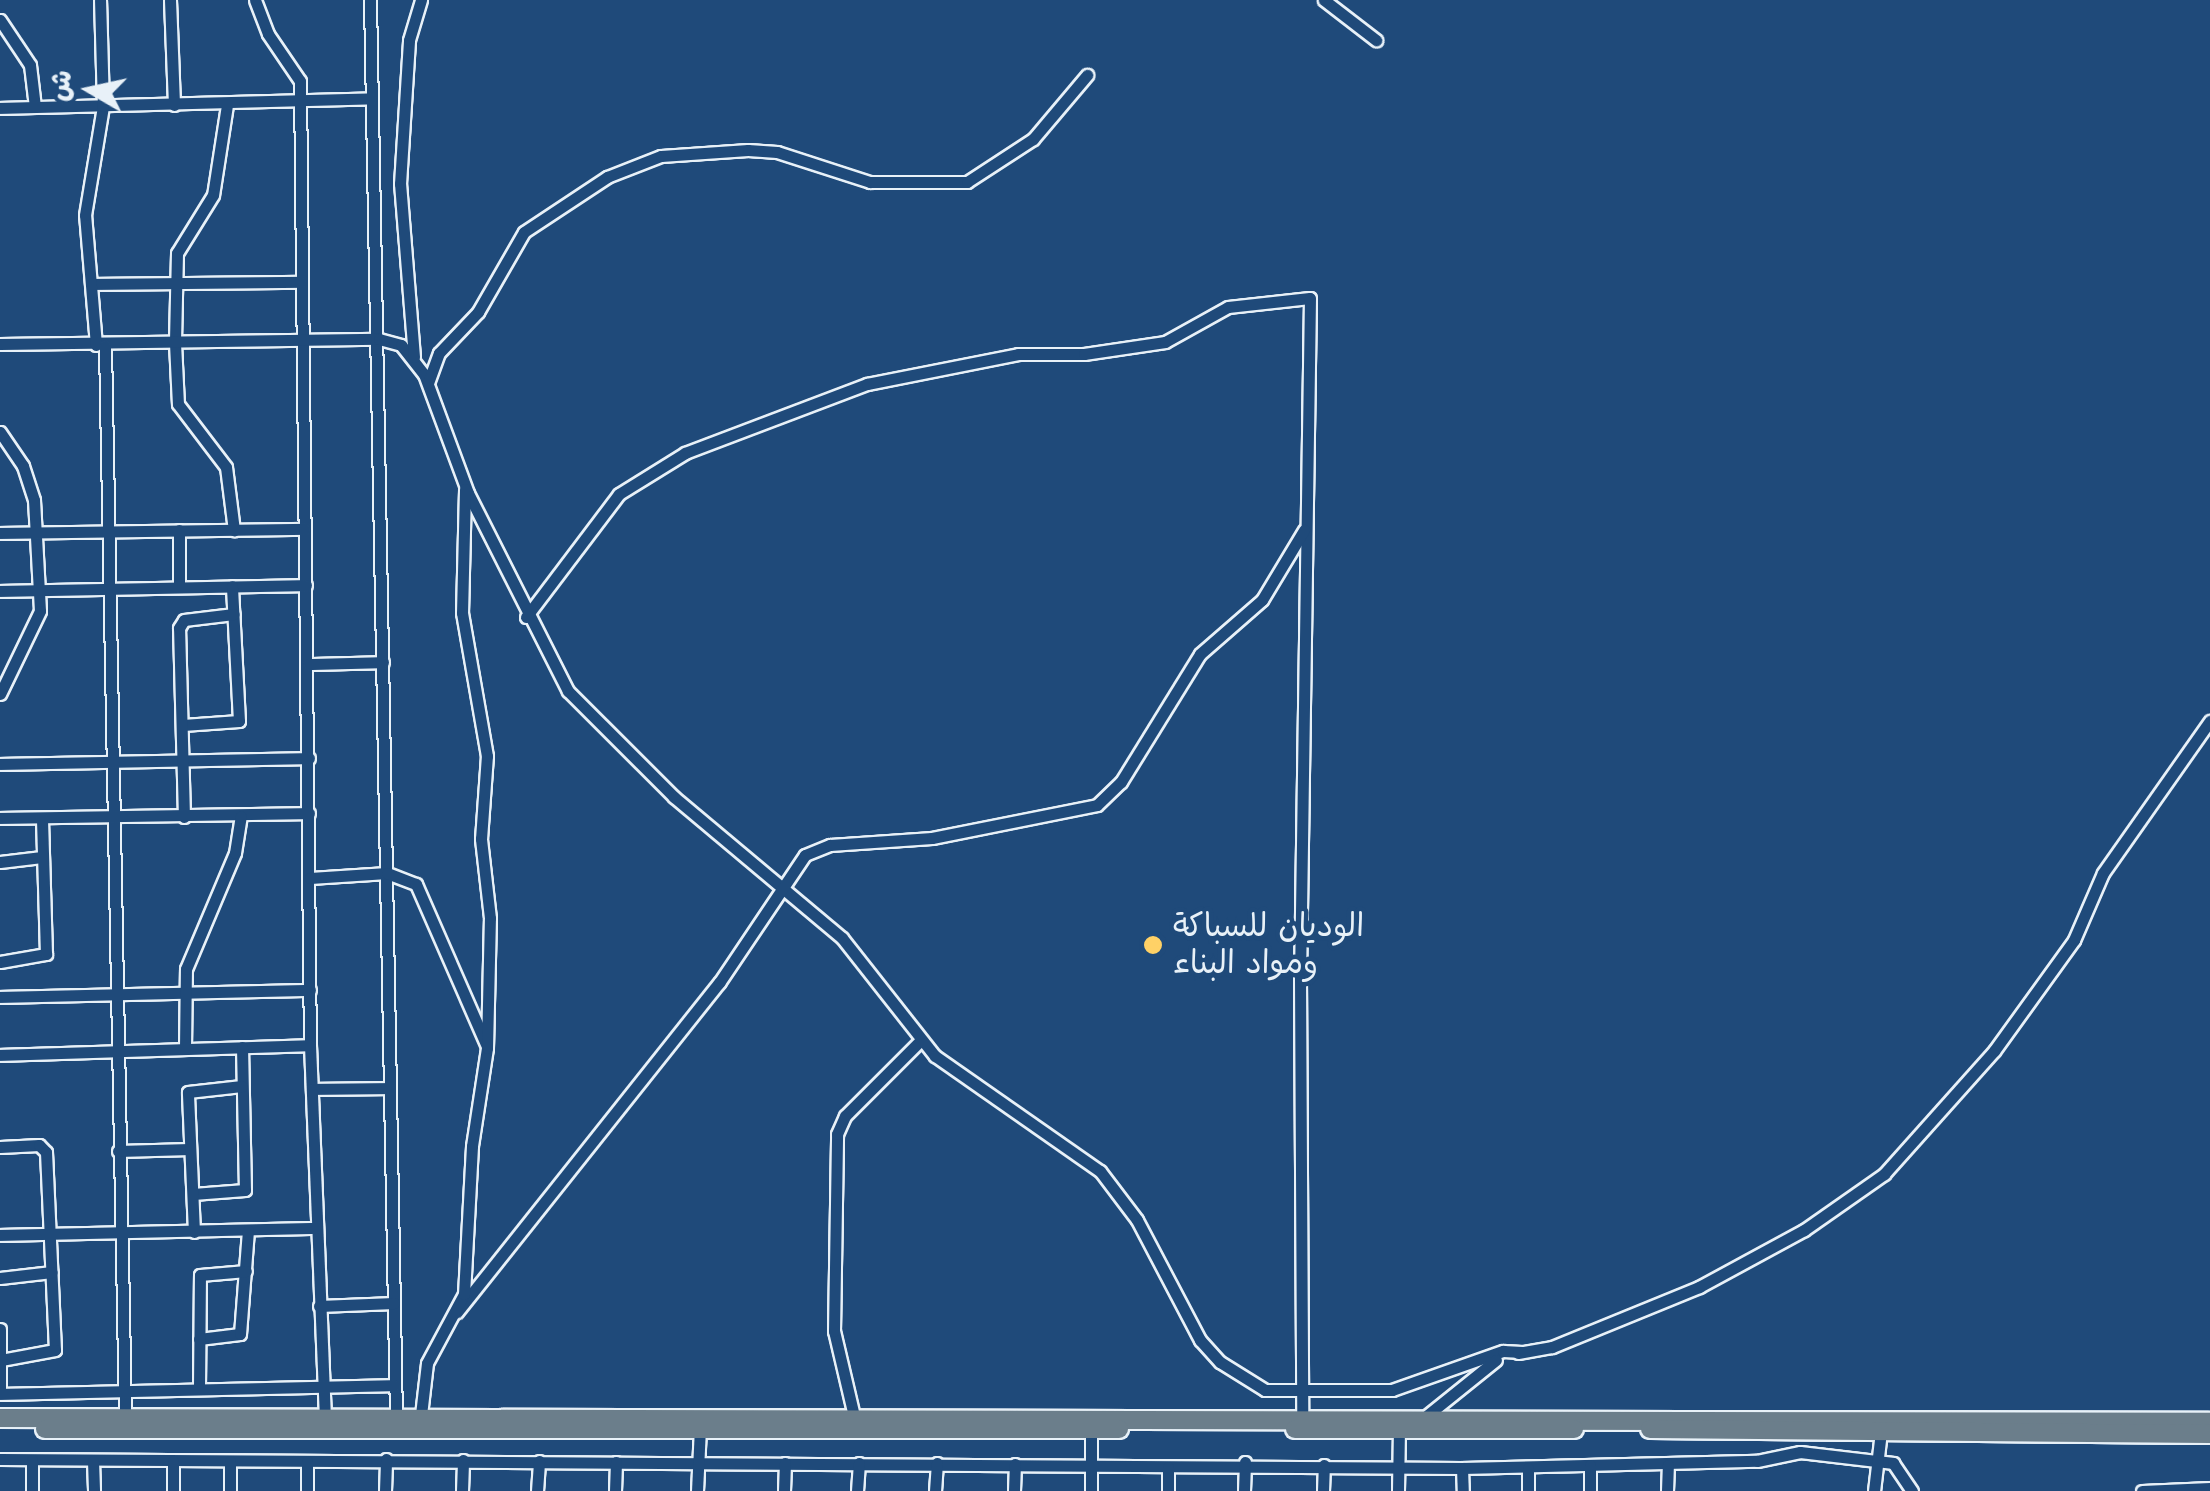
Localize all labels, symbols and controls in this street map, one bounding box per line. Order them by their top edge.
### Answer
north arrow [40,40,140,140]
text: ش [42,68,79,103]
place label: الوديان للسباكة ومواد البناء [1173,908,1364,983]
marker: الوديان للسباكة ومواد البناء [1142,934,1164,956]

